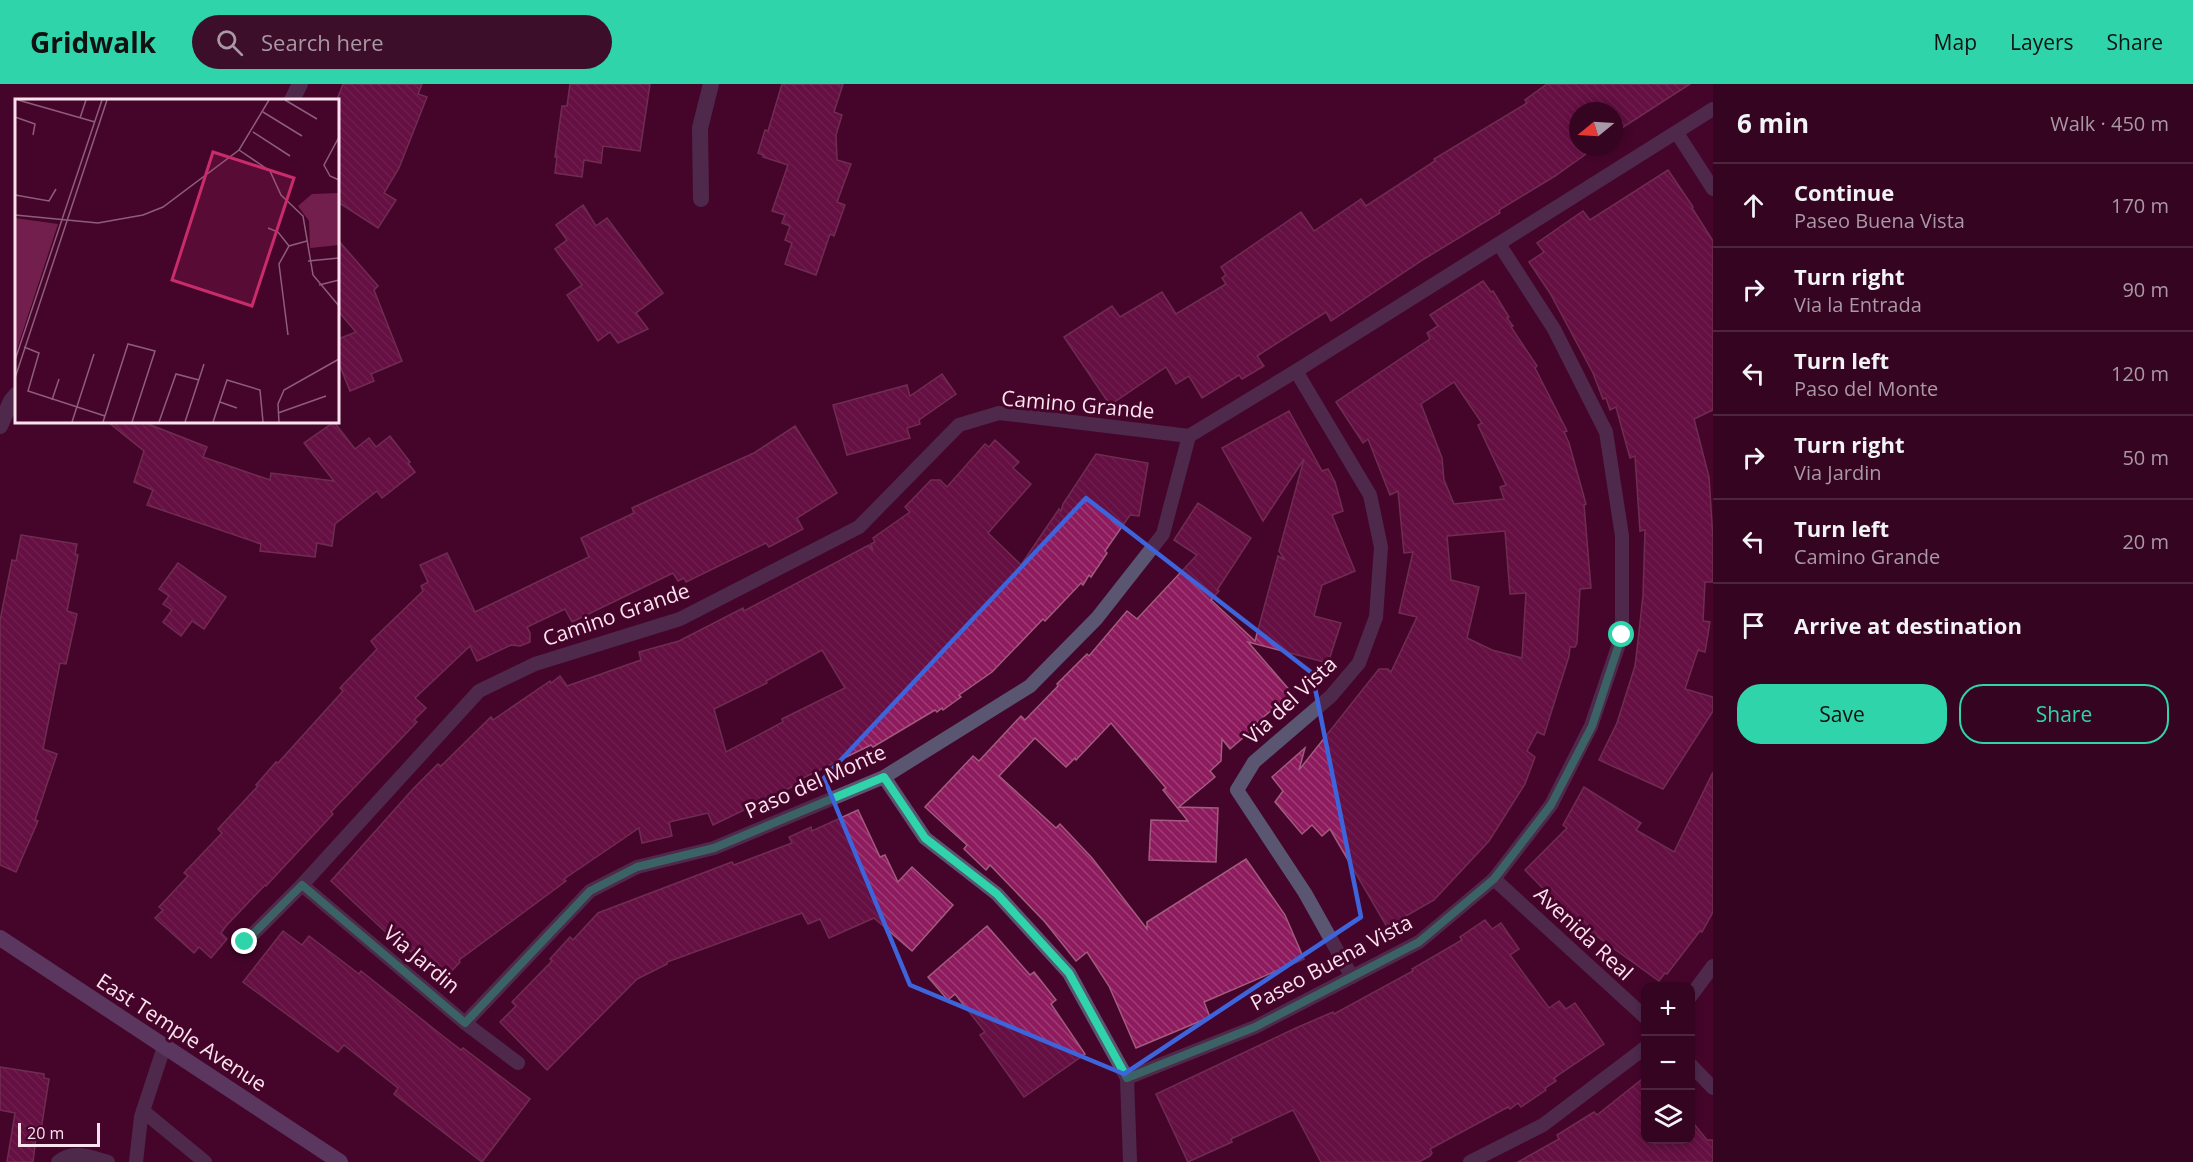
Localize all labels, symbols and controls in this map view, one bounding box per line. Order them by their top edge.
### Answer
search box [192,15,612,69]
text: Gridwalk [30,23,156,61]
icon: search [213,26,246,59]
text: Search here [261,27,384,57]
text: Map [1934,28,1977,56]
text: Layers [2010,28,2074,56]
text: Share [2107,28,2163,56]
inset map [15,99,339,423]
north arrow [1569,102,1623,156]
text: 6 min [1737,105,1809,141]
text: Walk · 450 m [2050,110,2169,137]
text: Continue [1794,177,1894,207]
icon: ahead [1737,189,1770,222]
text: 170 m [2111,192,2169,219]
text: Paseo Buena Vista [1794,207,1965,234]
text: Turn right [1794,261,1905,291]
icon: right [1737,273,1770,306]
text: 90 m [2122,276,2169,303]
text: Via la Entrada [1794,291,1922,318]
text: Turn left [1794,345,1889,375]
icon: left [1737,357,1770,390]
text: 120 m [2111,360,2169,387]
text: Paso del Monte [1794,375,1938,402]
street label: Camino Grande [1000,383,1156,425]
text: Turn right [1794,429,1905,459]
icon: right [1737,441,1770,474]
text: 50 m [2122,444,2169,471]
text: Via Jardin [1794,459,1882,486]
text: Turn left [1794,513,1889,543]
icon: left [1737,525,1770,558]
text: 20 m [2122,528,2169,555]
text: Camino Grande [1794,543,1940,570]
street label: Camino Grande [539,576,693,652]
icon: arrive [1737,609,1770,642]
text: Arrive at destination [1794,610,2022,640]
route start [1608,621,1634,647]
street label: Via del Vista [1238,650,1342,750]
button: Save [1737,684,1947,744]
button: Share [1959,684,2169,744]
street label: Paso del Monte [740,737,890,825]
street label: Avenida Real [1529,880,1639,986]
street label: Paseo Buena Vista [1245,908,1417,1016]
street label: Via Jardin [378,919,466,999]
route end [231,928,257,954]
street label: East Temple Avenue [92,966,272,1098]
map controls [1641,982,1695,1144]
button: + [1641,982,1695,1036]
button: − [1641,1036,1695,1090]
button: layers [1641,1090,1695,1144]
scale bar [18,1120,100,1148]
text: 20 m [27,1122,64,1144]

